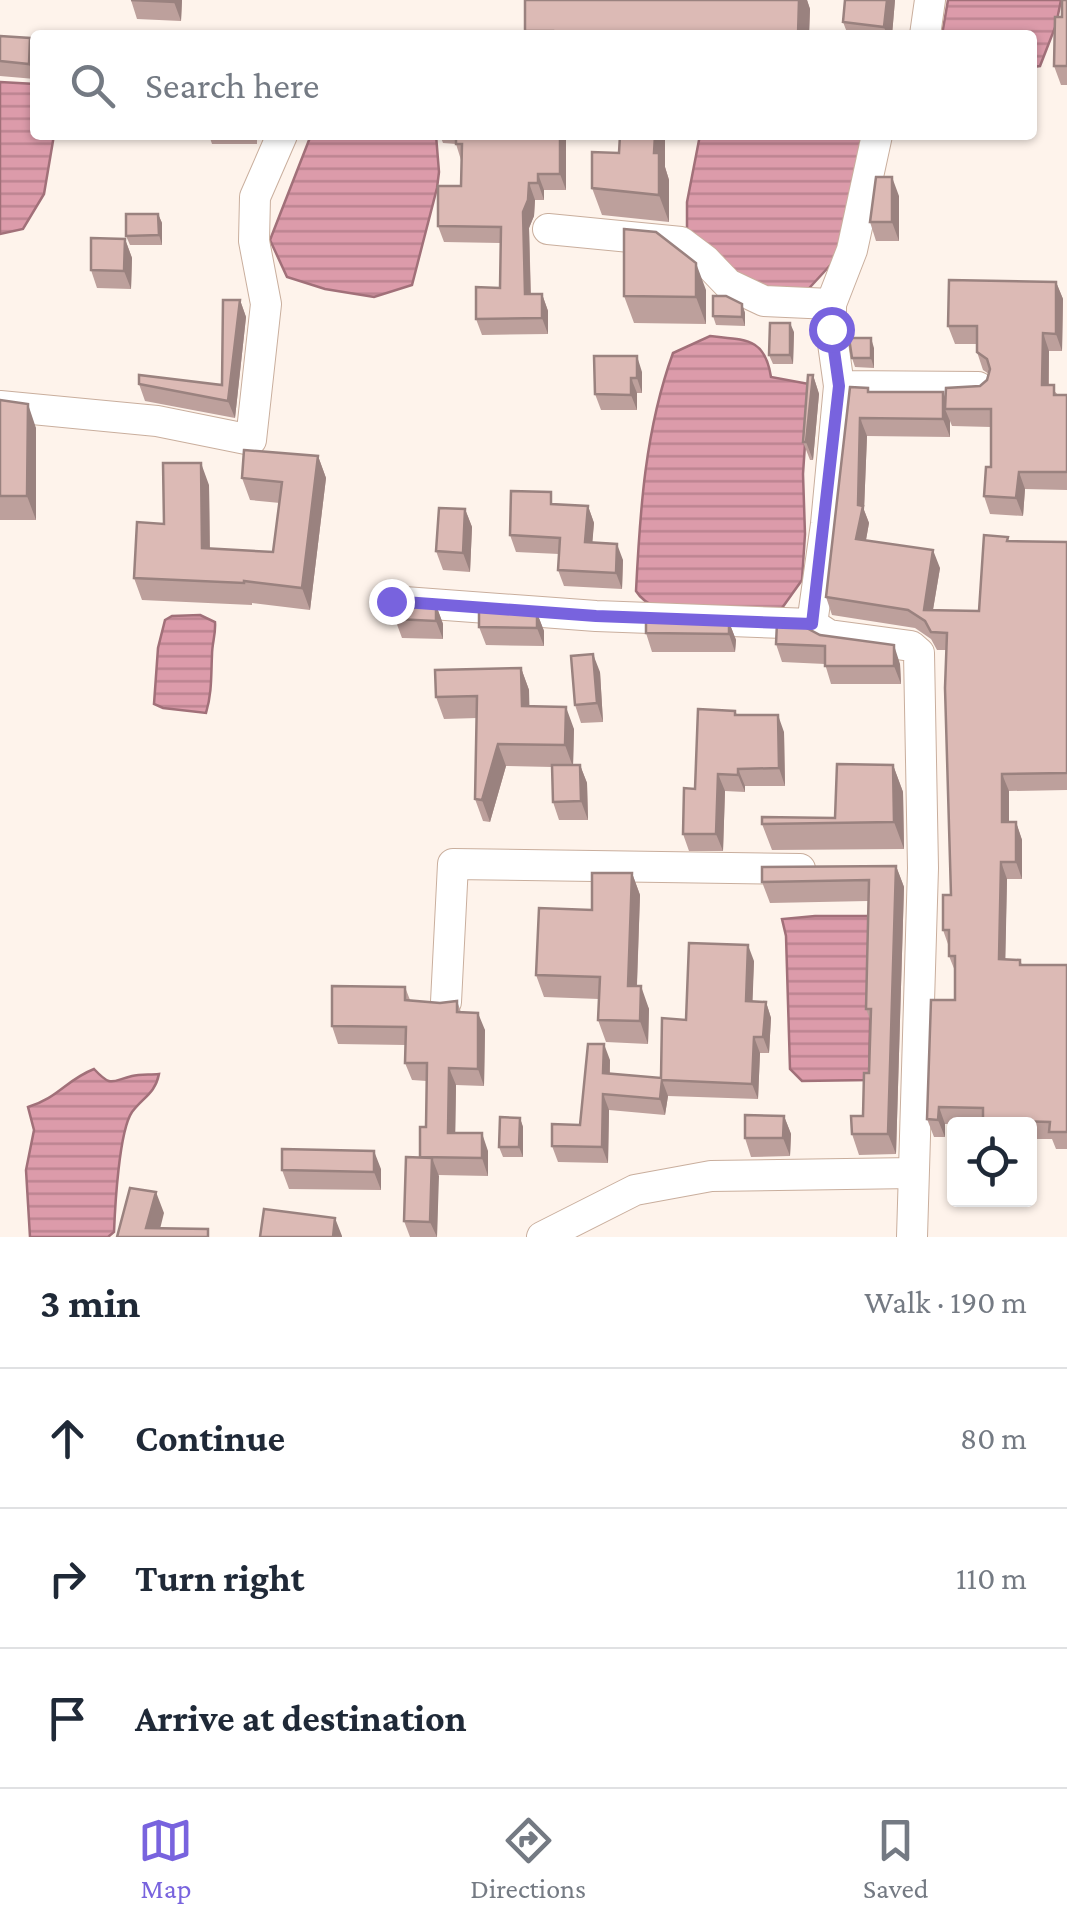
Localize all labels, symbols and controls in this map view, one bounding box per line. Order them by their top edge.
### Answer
search box [30,30,1037,140]
icon: search [65,58,120,113]
text: Search here [145,64,319,106]
route start [809,307,855,353]
route end [369,579,415,625]
map controls [947,1117,1037,1207]
button: locate [947,1117,1037,1207]
text: 3 min [40,1279,140,1326]
text: Walk · 190 m [864,1284,1027,1320]
icon: ahead [40,1411,95,1466]
text: Continue [135,1417,285,1459]
text: 80 m [960,1420,1027,1456]
icon: right [40,1551,95,1606]
text: Turn right [135,1557,304,1599]
text: 110 m [956,1560,1027,1596]
icon: arrive [40,1691,95,1746]
text: Arrive at destination [135,1697,467,1739]
tab: Map [138,1813,193,1904]
tab: Directions [470,1813,586,1904]
tab: Saved [863,1813,929,1904]

